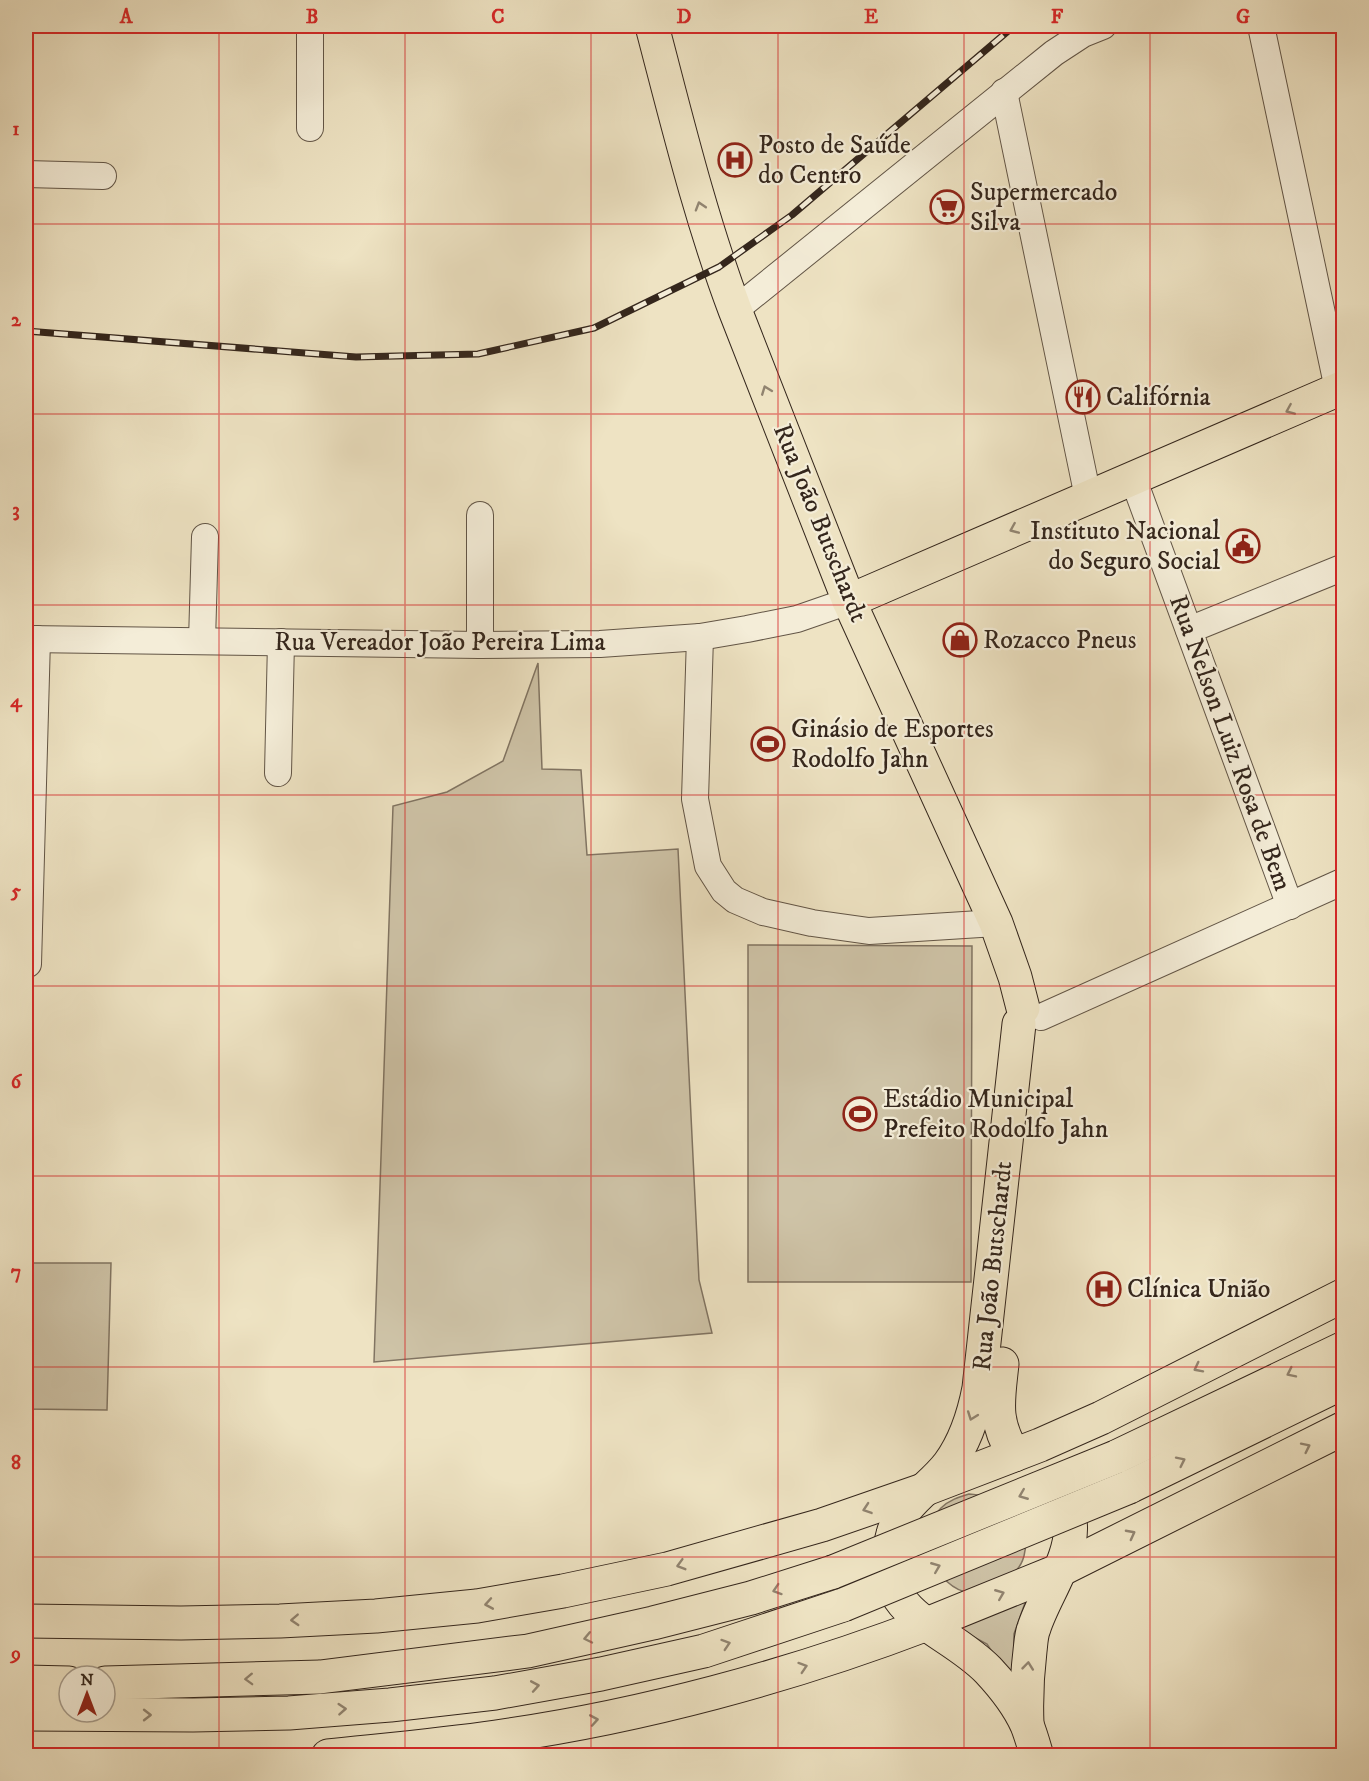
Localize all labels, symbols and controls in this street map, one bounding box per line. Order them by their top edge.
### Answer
text: A [119,5,134,30]
text: B [306,5,318,30]
text: C [491,5,505,30]
text: D [677,5,692,30]
text: E [864,5,878,30]
text: F [1051,5,1064,30]
text: G [1236,5,1250,30]
text: 1 [12,117,20,142]
place label: Posto de Saúde do Centro [758,129,911,192]
hospital icon: Posto de Saúde do Centro [717,142,753,178]
place label: Supermercado Silva [970,176,1117,239]
supermarket icon: Supermercado Silva [929,189,965,225]
one-way arrow [695,201,707,212]
text: 2 [11,308,22,333]
restaurant icon: Califórnia [1065,379,1101,415]
place label: Califórnia [1106,381,1211,414]
one-way arrow [761,385,773,396]
one-way arrow [1285,403,1296,415]
street label: Rua João Butschardt [765,419,875,627]
text: 3 [12,498,20,523]
place label: Instituto Nacional do Seguro Social [1030,515,1220,578]
one-way arrow [1010,522,1021,534]
public building icon: Instituto Nacional do Seguro Social [1225,528,1261,564]
street label: Rua Nelson Luiz Rosa de Bem [1161,591,1299,895]
shop icon: Rozacco Pneus [942,622,978,658]
place label: Rozacco Pneus [983,624,1136,657]
street label: Rua Vereador João Pereira Lima [274,626,606,659]
text: 4 [10,689,23,714]
place label: Ginásio de Esportes Rodolfo Jahn [791,713,994,776]
sports icon: Ginásio de Esportes Rodolfo Jahn [750,726,786,762]
text: 5 [10,879,21,904]
text: 6 [11,1070,23,1095]
place label: Estádio Municipal Prefeito Rodolfo Jahn [883,1083,1109,1146]
sports icon: Estádio Municipal Prefeito Rodolfo Jahn [842,1096,878,1132]
street label: Rua João Butschardt [966,1159,1020,1373]
text: 7 [11,1260,21,1285]
hospital icon: Clínica União [1086,1271,1122,1307]
place label: Clínica União [1127,1273,1270,1306]
one-way arrow [1193,1361,1204,1372]
one-way arrow [1286,1366,1297,1377]
one-way arrow [966,1410,979,1421]
one-way arrow [1299,1443,1310,1454]
text: 8 [11,1451,21,1476]
one-way arrow [1175,1457,1186,1469]
one-way arrow [1018,1488,1029,1500]
one-way arrow [862,1502,873,1515]
one-way arrow [1125,1530,1136,1541]
one-way arrow [676,1558,686,1571]
one-way arrow [930,1562,941,1574]
one-way arrow [772,1582,783,1595]
one-way arrow [994,1589,1005,1601]
one-way arrow [485,1597,495,1610]
one-way arrow [291,1614,300,1627]
one-way arrow [583,1630,593,1643]
one-way arrow [720,1638,731,1651]
text: 9 [9,1642,21,1667]
one-way arrow [797,1661,808,1674]
one-way arrow [1022,1662,1034,1671]
north arrow [57,1664,117,1724]
text: N [80,1670,94,1690]
one-way arrow [245,1673,254,1685]
one-way arrow [531,1680,540,1692]
one-way arrow [337,1703,346,1716]
one-way arrow [142,1709,151,1721]
one-way arrow [589,1714,599,1727]

